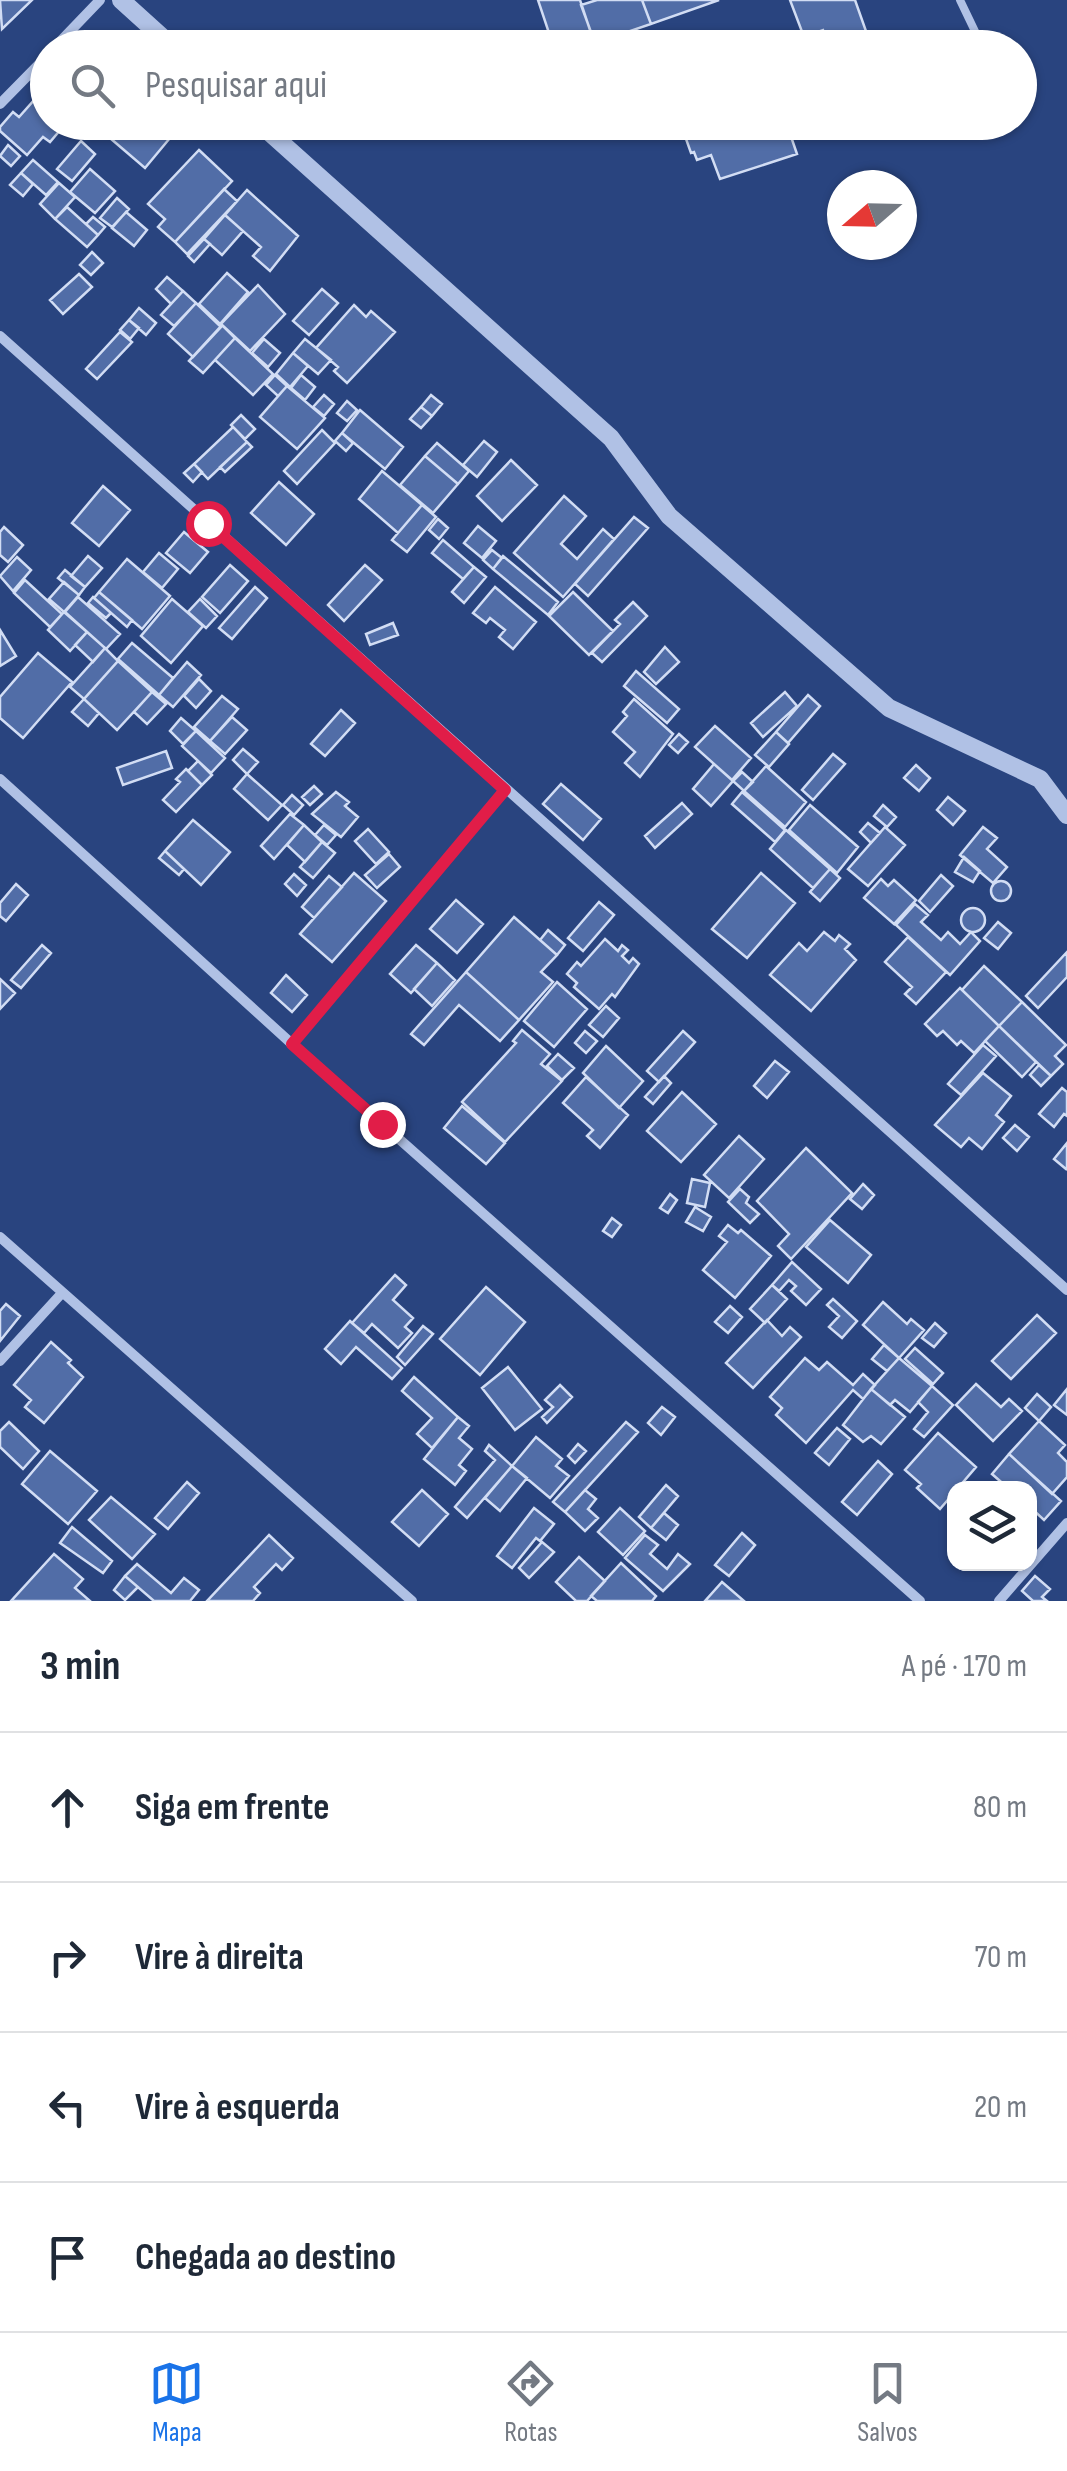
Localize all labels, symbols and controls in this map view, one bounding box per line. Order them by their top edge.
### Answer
search box [30,30,1037,140]
icon: search [65,58,120,113]
text: Pesquisar aqui [145,63,327,108]
north arrow [827,170,917,260]
route start [186,501,232,547]
route end [360,1102,406,1148]
map controls [947,1481,1037,1571]
button: layers [947,1481,1037,1571]
text: 3 min [40,1641,120,1692]
text: A pé · 170 m [902,1647,1027,1686]
icon: ahead [40,1780,95,1835]
text: Siga em frente [135,1785,329,1830]
text: 80 m [973,1788,1027,1827]
icon: right [40,1930,95,1985]
text: Vire à direita [135,1935,304,1980]
text: 70 m [974,1938,1027,1977]
icon: left [40,2080,95,2135]
text: Vire à esquerda [135,2085,340,2130]
text: 20 m [974,2088,1027,2127]
icon: arrive [40,2230,95,2285]
text: Chegada ao destino [135,2235,396,2280]
tab: Mapa [149,2356,204,2449]
tab: Rotas [503,2356,558,2449]
tab: Salvos [857,2356,918,2449]

